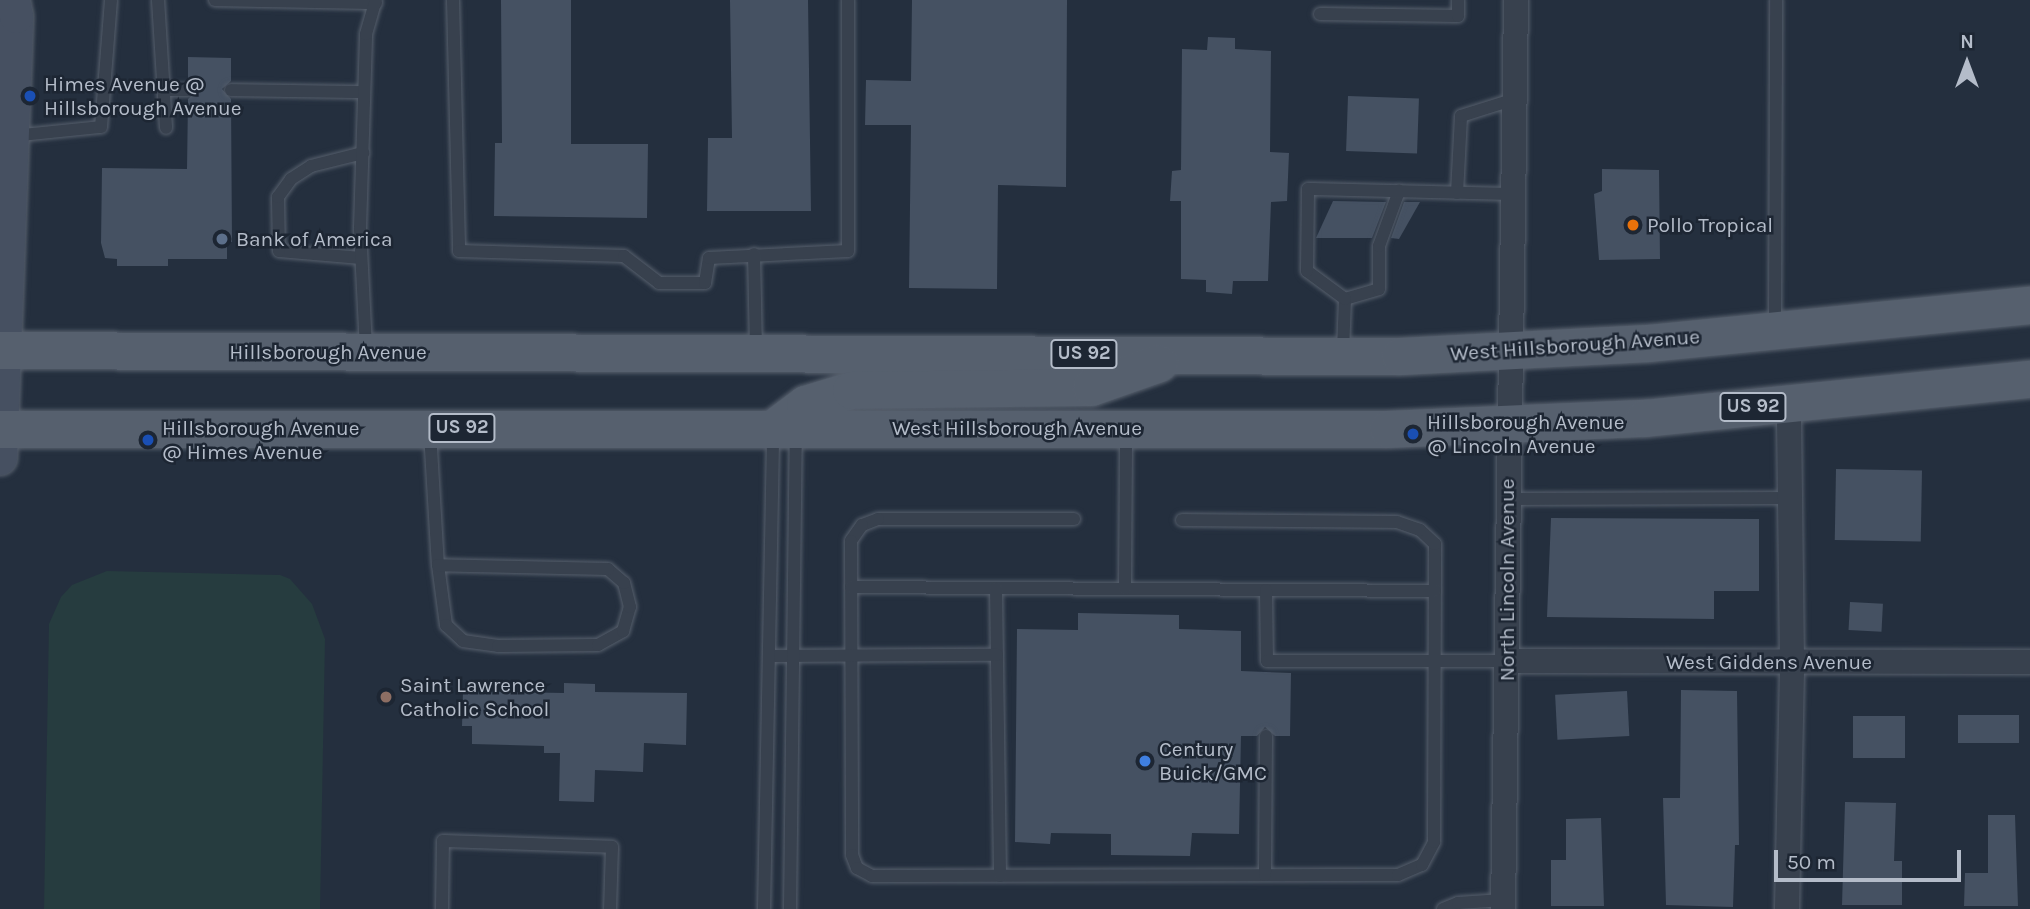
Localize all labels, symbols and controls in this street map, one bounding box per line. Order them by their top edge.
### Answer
north arrow [1932,28,2002,98]
text: N [1960,31,1974,53]
place label: Himes Avenue @ Hillsborough Avenue [44,71,241,121]
marker: Himes Avenue @ Hillsborough Avenue [22,88,38,104]
place label: Pollo Tropical [1647,212,1773,238]
marker: Pollo Tropical [1625,217,1641,233]
place label: Bank of America [236,226,393,252]
marker: Bank of America [214,231,230,247]
street label: West Hillsborough Avenue [1449,324,1701,366]
road number: US 92 [1049,338,1119,370]
street label: Hillsborough Avenue [229,339,427,365]
road number: US 92 [1718,392,1788,422]
place label: Hillsborough Avenue @ Lincoln Avenue [1427,409,1624,459]
road number: US 92 [427,412,497,444]
place label: Hillsborough Avenue @ Himes Avenue [162,415,359,465]
street label: West Hillsborough Avenue [892,415,1142,441]
marker: Hillsborough Avenue @ Lincoln Avenue [1405,426,1421,442]
marker: Hillsborough Avenue @ Himes Avenue [140,432,156,448]
street label: North Lincoln Avenue [1494,479,1520,681]
street label: West Giddens Avenue [1666,649,1872,675]
place label: Saint Lawrence Catholic School [400,672,549,722]
marker: Saint Lawrence Catholic School [378,689,394,705]
place label: Century Buick/GMC [1159,736,1267,786]
marker: Century Buick/GMC [1137,753,1153,769]
scale bar [1778,836,1965,880]
text: 50 m [1787,850,1836,874]

